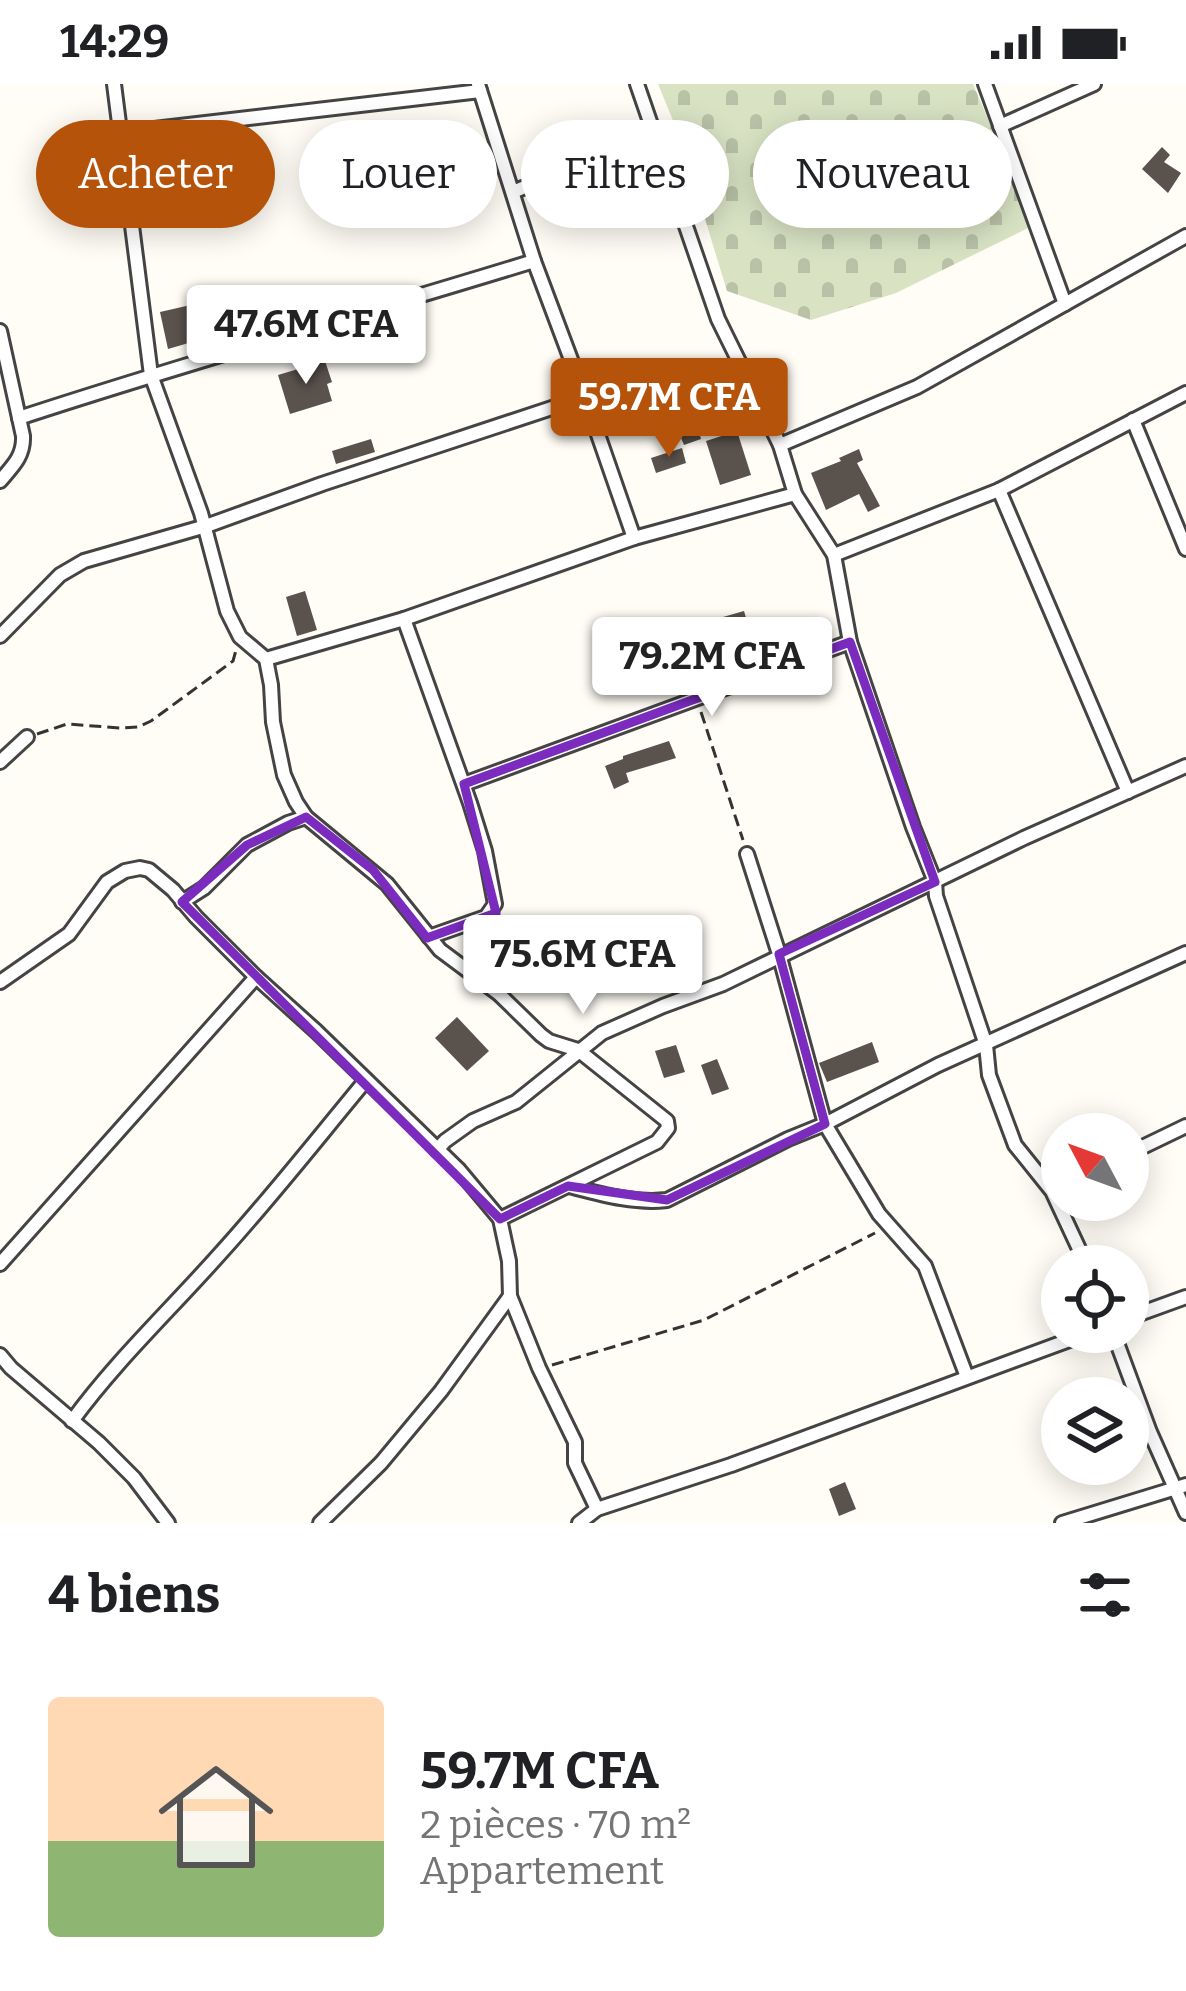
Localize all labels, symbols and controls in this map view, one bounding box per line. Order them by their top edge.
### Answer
text: 14:29 [60,15,169,69]
chip: Acheter [36,120,275,228]
chip: Louer [299,120,497,228]
chip: Filtres [521,120,729,228]
chip: Nouveau [753,120,1012,228]
pin: 47.6M CFA [169,285,443,387]
text: 47.6M CFA [214,301,398,347]
pin: 59.7M CFA [532,358,806,460]
text: 59.7M CFA [578,374,760,420]
pin: 79.2M CFA [575,617,849,719]
text: 79.2M CFA [619,633,805,679]
pin: 75.6M CFA [446,915,720,1017]
text: 75.6M CFA [490,931,676,977]
north arrow [1041,1113,1149,1221]
map controls [1041,1113,1149,1485]
button: locate [1041,1245,1149,1353]
button: layers [1041,1377,1149,1485]
icon: filters [1072,1562,1138,1628]
text: 4 biens [48,1564,220,1626]
text: 59.7M CFA [420,1740,659,1802]
icon: home [144,1745,288,1889]
text: 2 pièces · 70 m² [420,1802,691,1848]
text: Appartement [420,1848,664,1894]

